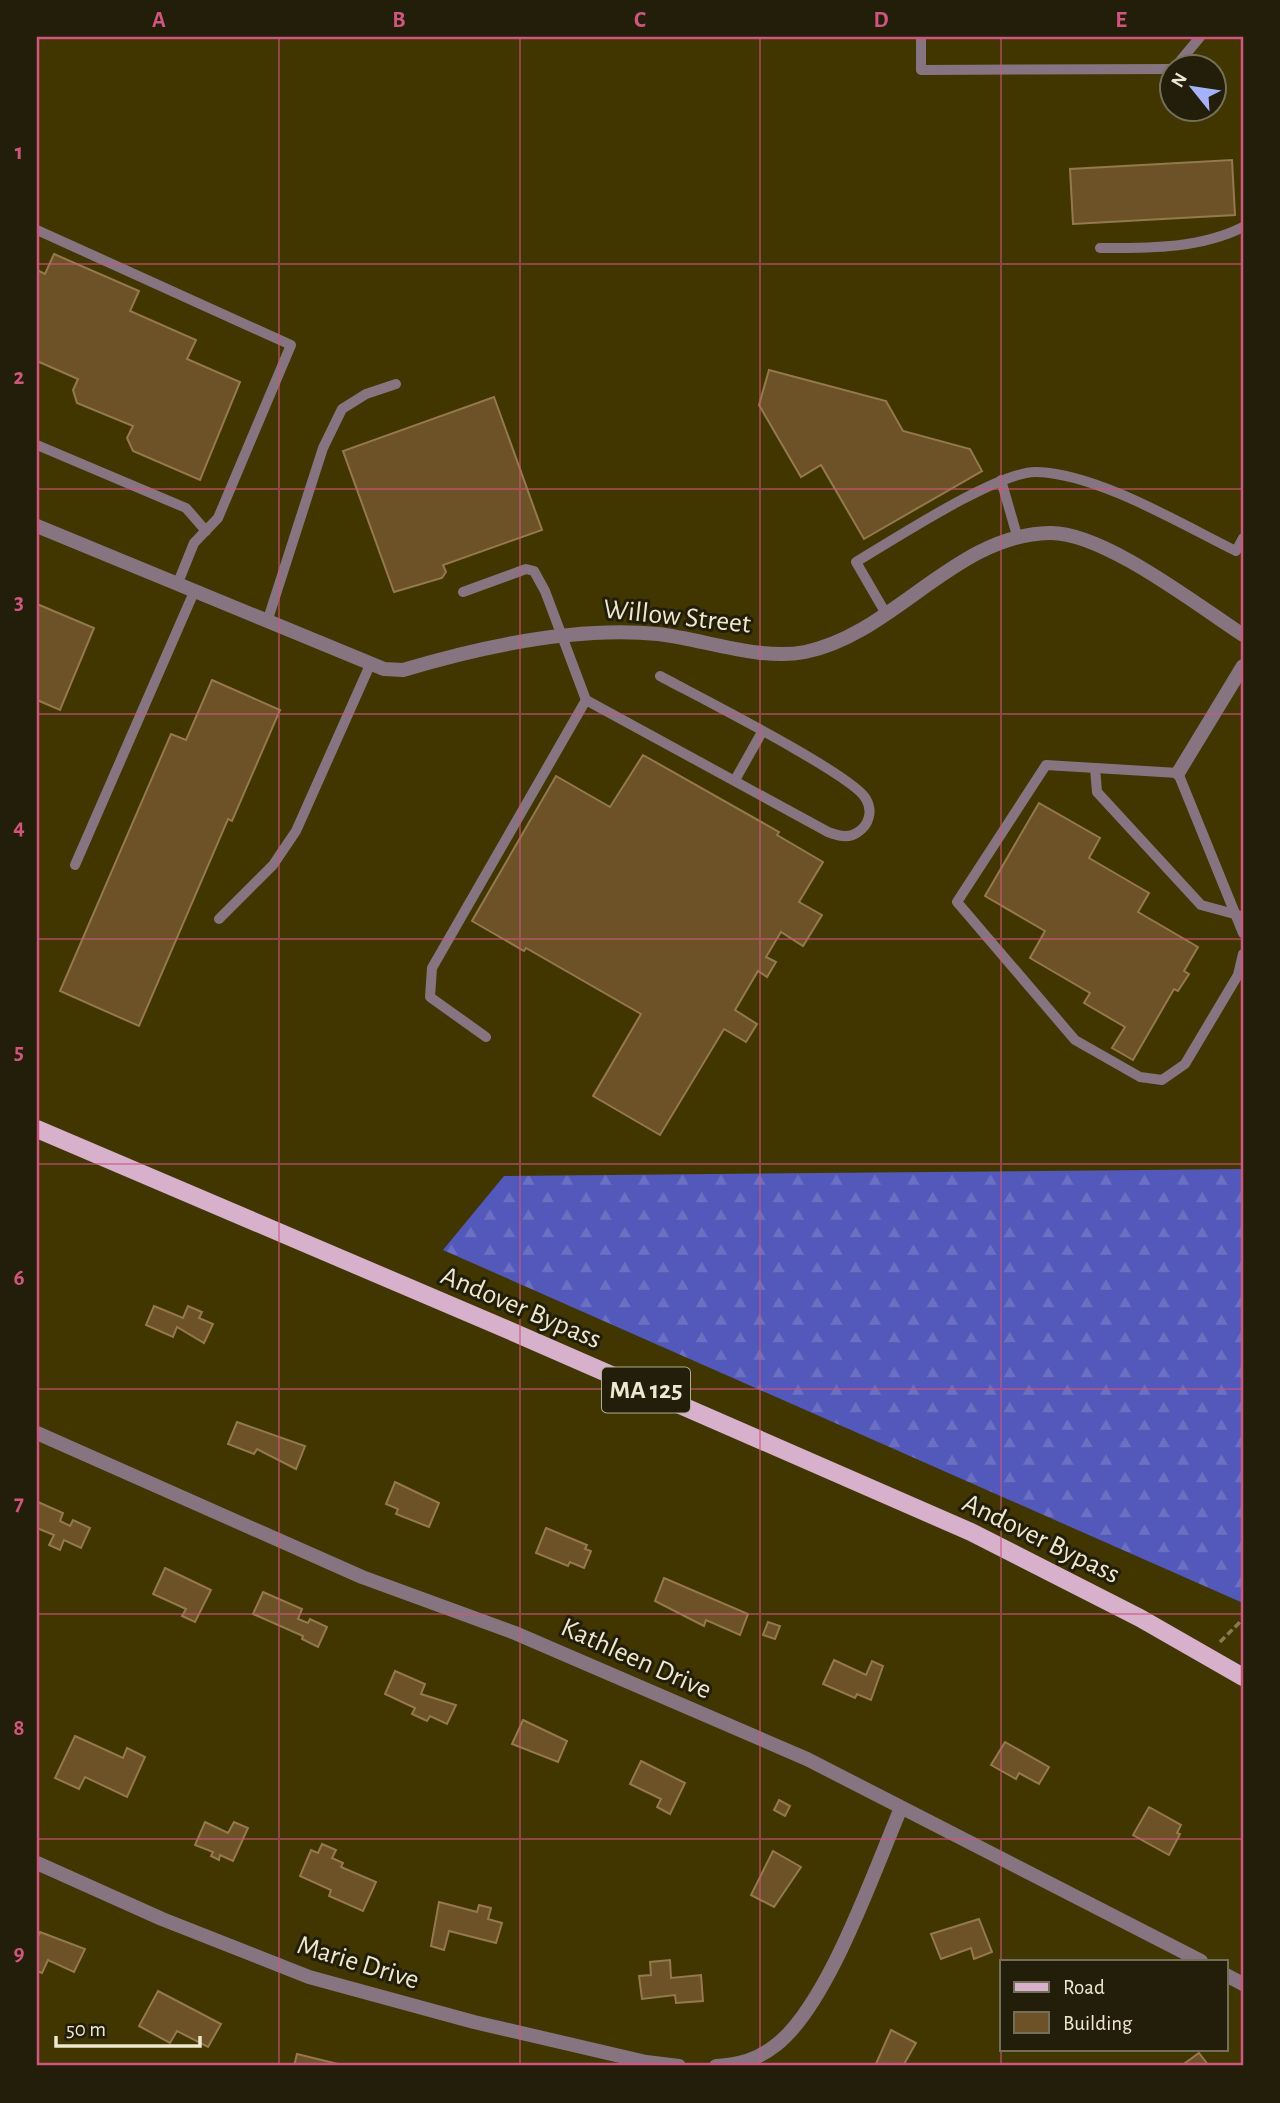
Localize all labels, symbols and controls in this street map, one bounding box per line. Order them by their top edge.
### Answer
text: A [152,9,166,32]
text: B [392,9,406,32]
text: C [634,9,646,32]
text: D [873,9,889,32]
text: E [1115,9,1127,32]
north arrow [1158,52,1228,122]
text: N [1168,70,1191,91]
text: 1 [15,141,23,164]
text: 2 [14,366,25,389]
text: 3 [14,591,24,614]
street label: Willow Street [602,595,752,639]
text: 4 [13,816,25,839]
text: 5 [14,1041,24,1064]
street label: Andover Bypass [437,1262,605,1354]
text: 6 [13,1267,25,1290]
road number: MA 125 [602,1368,690,1413]
street label: Andover Bypass [958,1489,1124,1589]
text: 7 [14,1492,24,1515]
street label: Kathleen Drive [557,1613,715,1705]
text: 8 [13,1717,25,1740]
street label: Marie Drive [294,1931,422,1995]
text: 9 [13,1942,25,1965]
legend [1000,1960,1228,2050]
text: Road [1063,1977,1105,1998]
scale bar [56,2005,200,2049]
text: Building [1063,2013,1133,2034]
text: 50 m [66,2019,106,2040]

